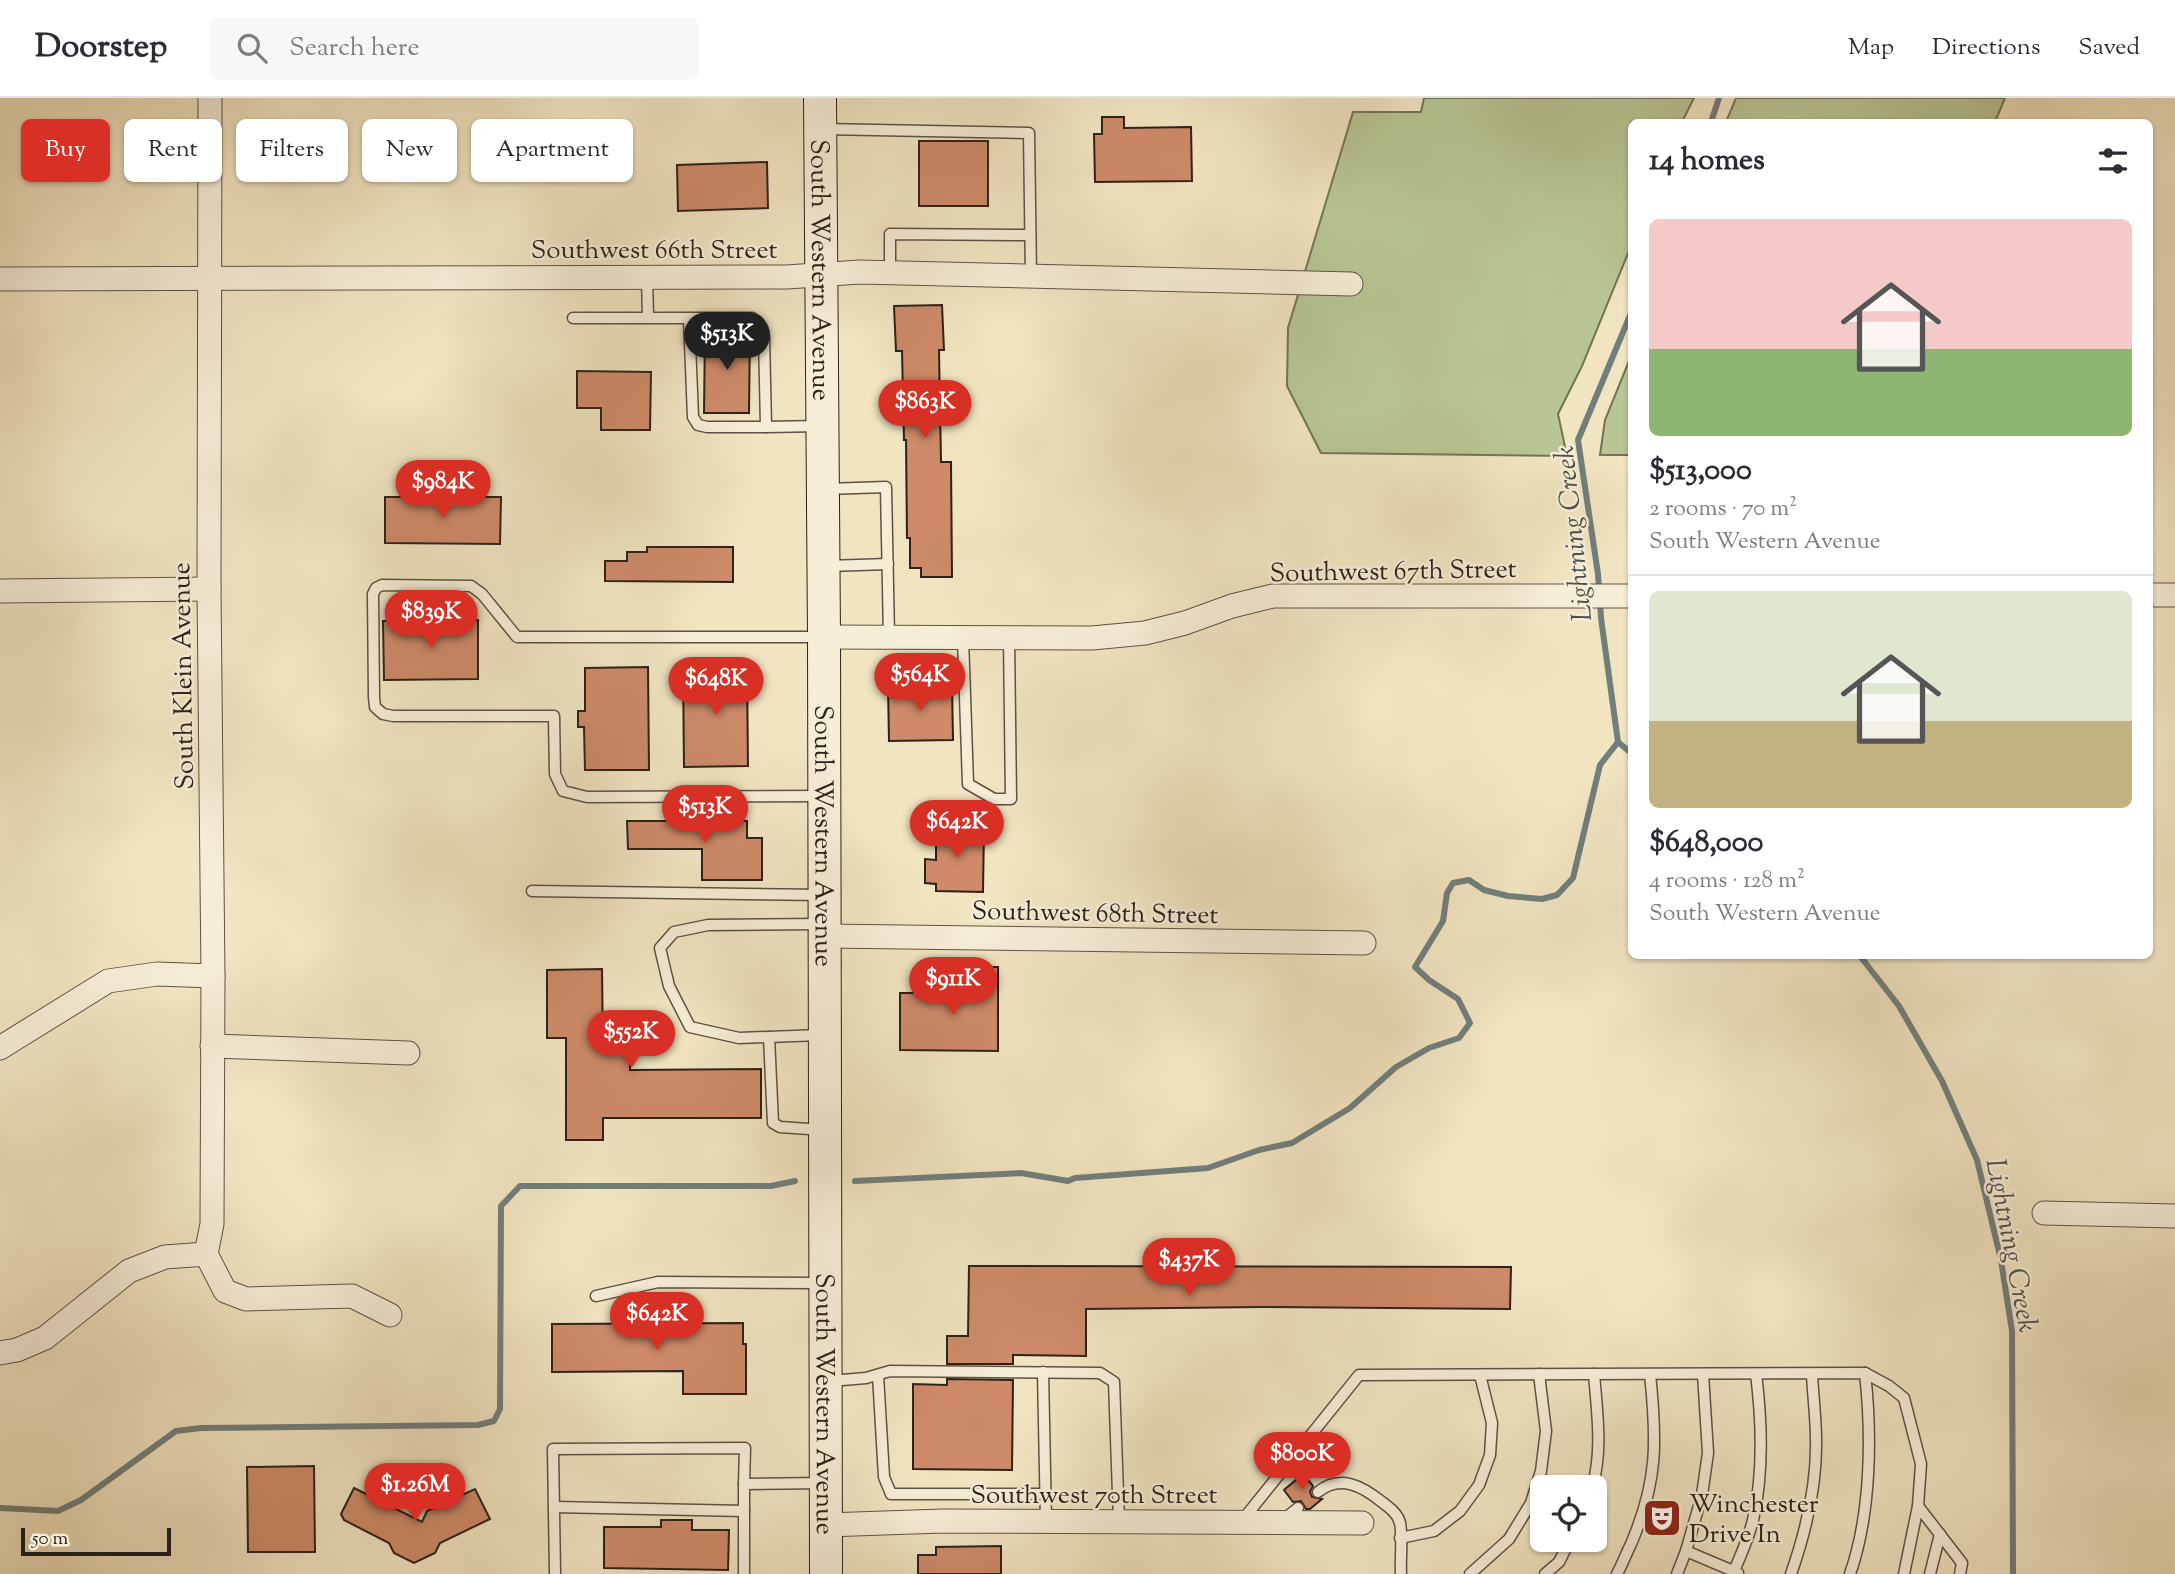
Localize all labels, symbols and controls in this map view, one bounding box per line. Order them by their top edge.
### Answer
search box [209,17,699,80]
text: Doorstep [35,24,167,72]
icon: search [233,29,271,67]
text: Search here [289,30,420,67]
text: Map [1848,31,1894,65]
text: Directions [1932,31,2040,65]
text: Saved [2078,31,2140,65]
chip: Buy [21,119,110,182]
chip: Rent [124,119,222,182]
chip: Filters [236,119,348,182]
chip: New [362,119,457,182]
chip: Apartment [471,119,633,182]
street label: South Western Avenue [799,139,838,401]
text: 14 homes [1649,140,1765,183]
icon: filters [2094,142,2132,180]
street label: Southwest 66th Street [531,233,777,270]
icon: home [1828,264,1954,390]
pin: $513K [678,313,776,372]
text: $513K [700,318,754,351]
pin: $863K [876,380,974,440]
text: $863K [894,386,956,419]
water label: Lightning Creek [1546,444,1604,623]
text: $513,000 [1649,450,1752,493]
pin: $984K [394,460,492,520]
text: $984K [412,466,474,499]
text: 2 rooms · 70 m² [1649,493,1797,526]
text: South Western Avenue [1649,526,1880,559]
street label: Southwest 67th Street [1269,552,1517,593]
street label: South Klein Avenue [164,562,205,790]
pin: $839K [382,590,480,650]
text: $839K [401,596,461,629]
icon: home [1828,636,1954,762]
pin: $564K [871,654,969,713]
pin: $648K [667,658,765,717]
text: $564K [890,659,950,692]
text: $648K [685,663,748,696]
street label: South Western Avenue [803,705,841,967]
pin: $513K [656,786,754,845]
text: $513K [678,791,732,824]
pin: $642K [908,800,1006,860]
text: $642K [926,806,988,839]
text: $648,000 [1649,822,1763,865]
text: 4 rooms · 128 m² [1649,865,1805,898]
street label: Southwest 68th Street [971,894,1219,935]
text: South Western Avenue [1649,898,1880,931]
pin: $911K [904,958,1002,1017]
text: $911K [925,963,981,996]
pin: $552K [582,1010,680,1070]
text: $552K [603,1016,659,1049]
water label: Lightning Creek [1974,1155,2047,1336]
pin: $437K [1140,1238,1238,1298]
text: $437K [1158,1244,1220,1277]
street label: South Western Avenue [804,1273,842,1535]
pin: $642K [608,1292,706,1352]
text: $642K [626,1298,688,1331]
pin: $800K [1253,1432,1351,1492]
text: $800K [1270,1438,1334,1471]
pin: $1.26M [358,1464,472,1523]
text: $1.26M [380,1469,450,1502]
map controls [1530,1475,1607,1552]
button: locate [1530,1475,1607,1552]
street label: Southwest 70th Street [970,1478,1218,1515]
place label: Winchester Drive In [1689,1487,1819,1554]
theatre icon: Winchester Drive In [1641,1497,1683,1539]
scale bar [21,1525,172,1557]
text: 50 m [32,1526,68,1553]

